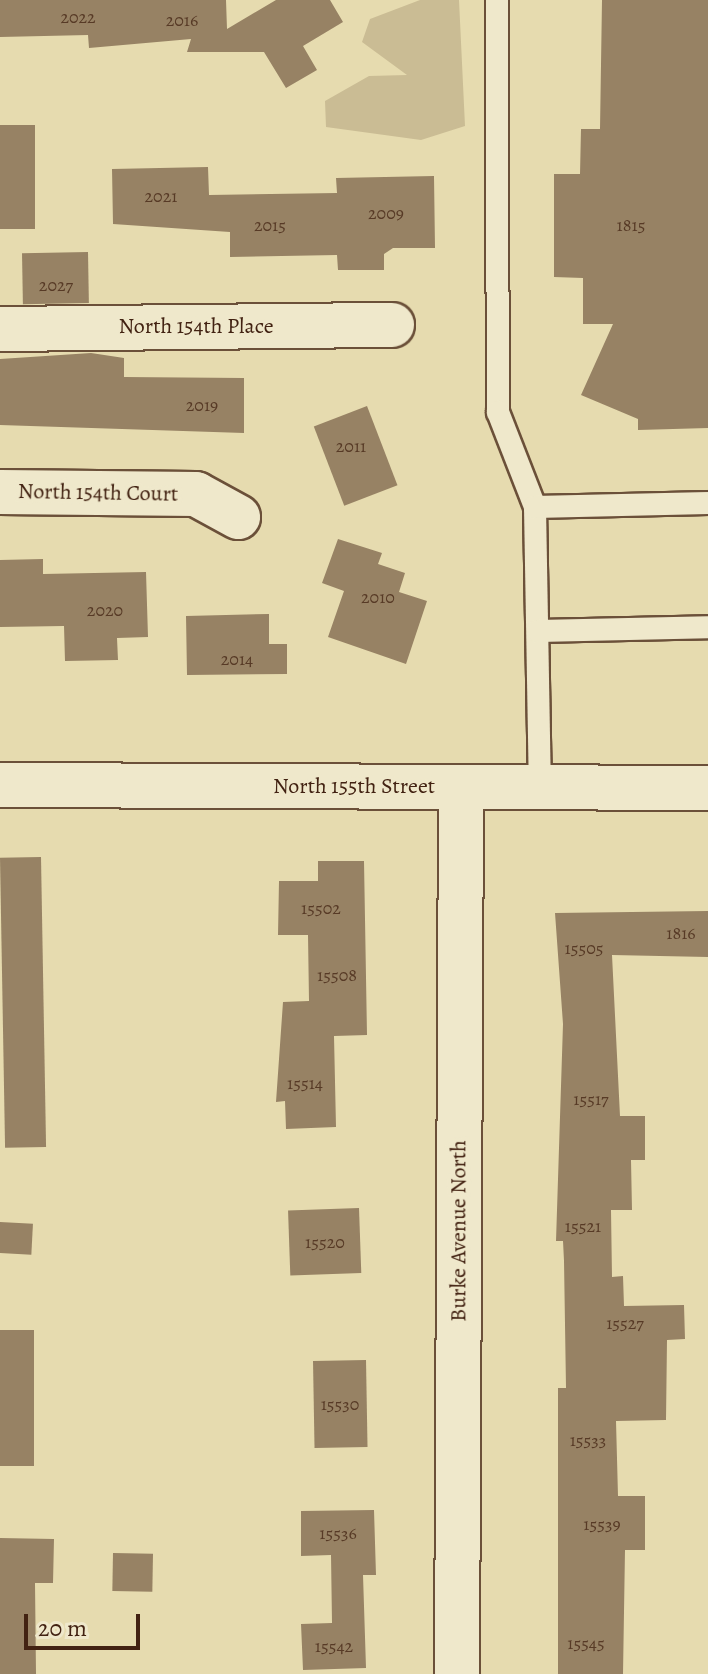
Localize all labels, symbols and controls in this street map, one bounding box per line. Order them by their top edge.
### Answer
house number: 2022 [60,6,96,28]
house number: 2016 [166,9,198,31]
house number: 2021 [145,185,177,207]
house number: 2009 [368,202,404,224]
house number: 2015 [254,214,286,236]
house number: 1815 [617,214,645,236]
house number: 2027 [39,274,73,296]
street label: North 154th Place [118,314,274,340]
house number: 2019 [186,394,218,416]
house number: 2011 [336,435,366,457]
street label: North 154th Court [18,478,178,508]
house number: 2010 [361,586,395,608]
house number: 2020 [87,599,123,621]
house number: 2014 [221,648,253,670]
street label: North 155th Street [273,774,435,800]
house number: 15502 [301,897,341,919]
house number: 1816 [666,922,696,944]
house number: 15505 [565,937,603,959]
house number: 15508 [317,964,357,986]
house number: 15514 [287,1072,323,1094]
house number: 15517 [573,1088,609,1110]
street label: Burke Avenue North [446,1140,472,1322]
house number: 15521 [565,1215,601,1237]
house number: 15520 [305,1231,345,1253]
house number: 15527 [606,1312,644,1334]
house number: 15530 [321,1393,359,1415]
house number: 15533 [570,1429,606,1451]
house number: 15539 [583,1513,621,1535]
house number: 15536 [319,1522,357,1544]
scale bar [28,1598,144,1648]
text: 20 m [38,1612,87,1644]
house number: 15545 [567,1632,605,1654]
house number: 15542 [315,1635,353,1657]

